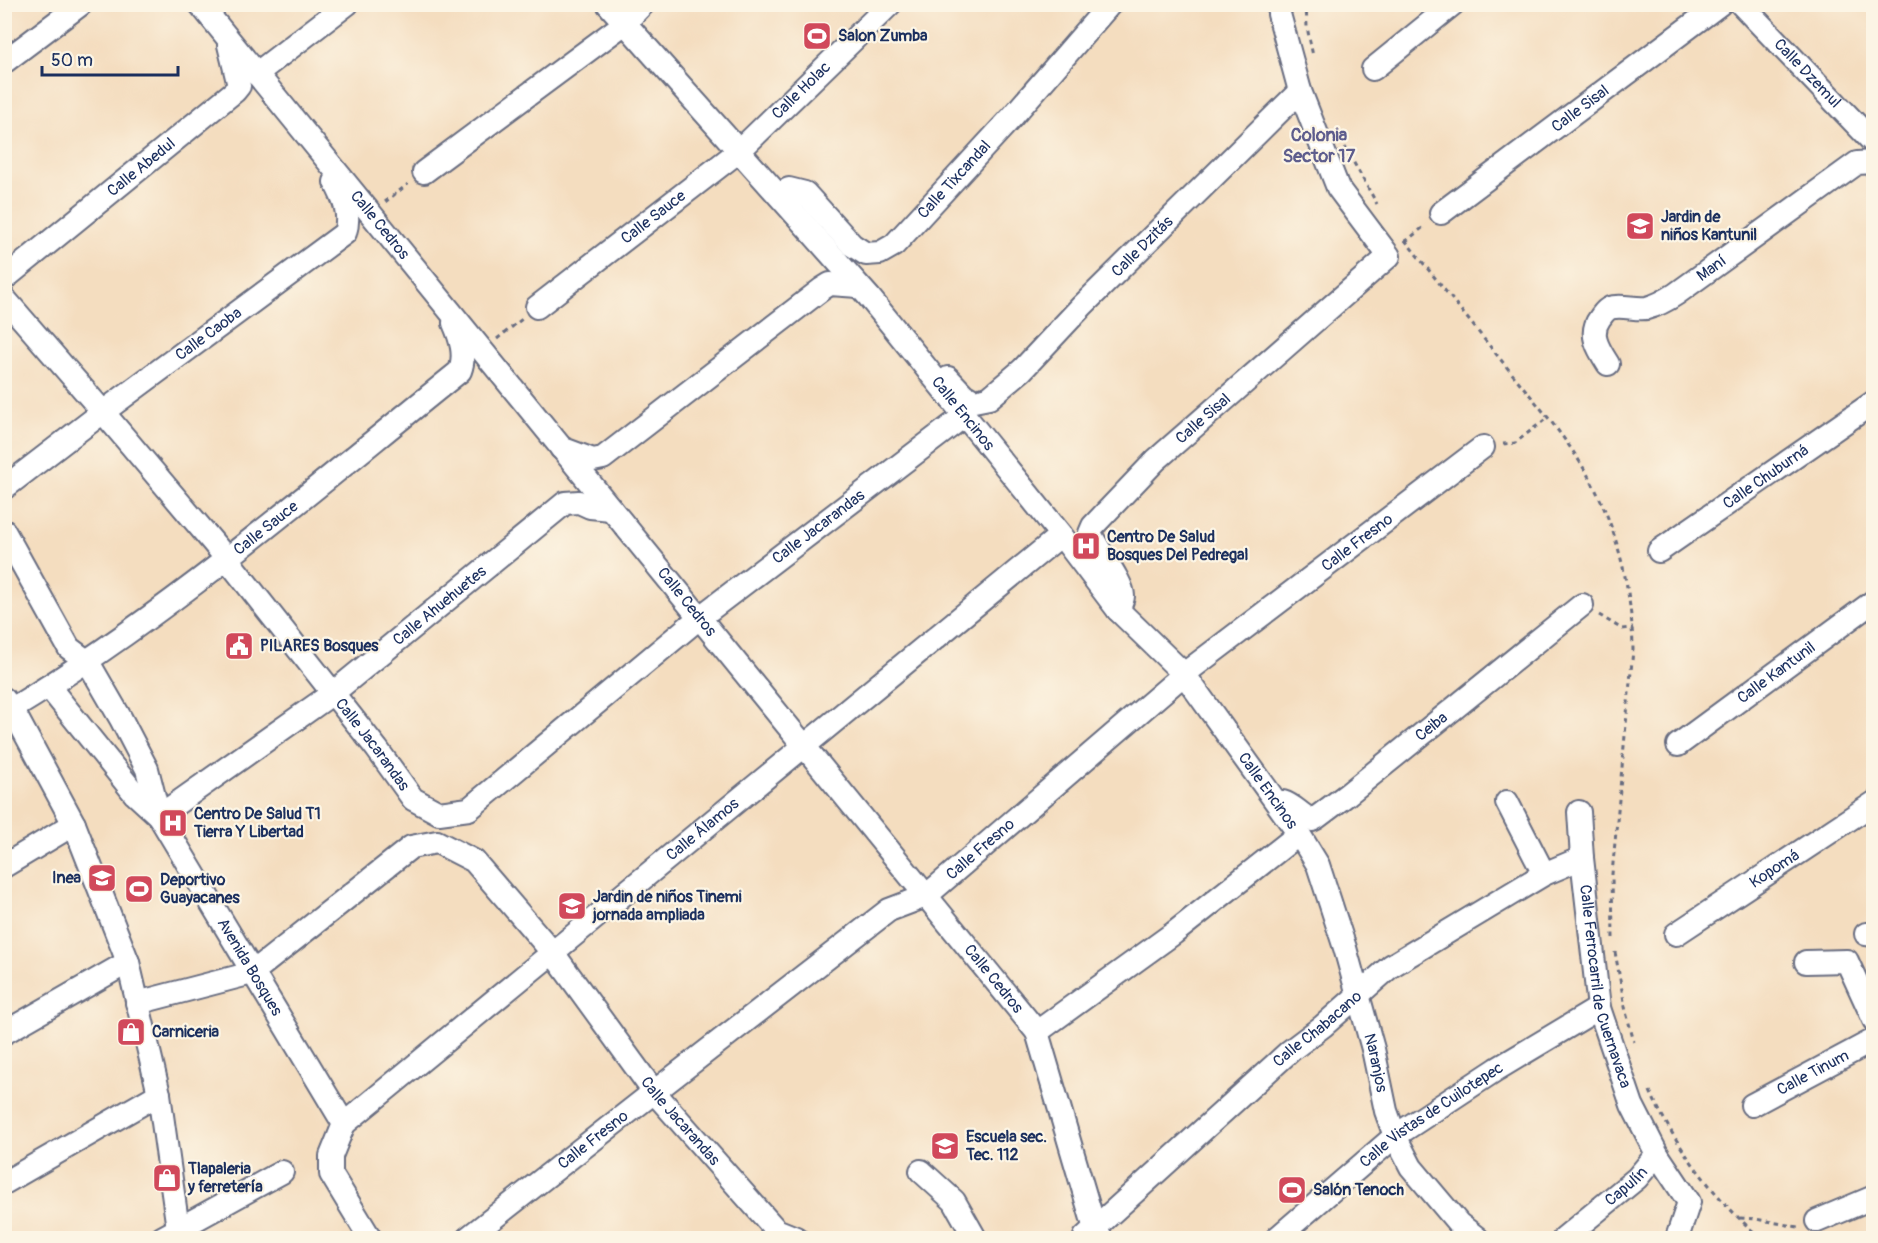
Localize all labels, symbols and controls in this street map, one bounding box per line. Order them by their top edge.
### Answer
sports icon: Salon Zumba [801,20,833,52]
place label: Salon Zumba [838,26,928,46]
street label: Calle Dzemul [1770,34,1845,112]
scale bar [42,39,178,77]
text: 50 m [51,49,93,72]
street label: Calle Holac [768,57,835,124]
street label: Calle Sisal [1547,81,1613,137]
district label: Colonia Sector 17 [1283,124,1356,168]
street label: Calle Abedul [103,134,179,201]
street label: Calle Tixcandal [913,136,995,223]
street label: Calle Cedros [346,186,414,264]
street label: Calle Sauce [617,186,690,249]
place label: Jardin de niños Kantunil [1661,207,1757,245]
school or university icon: Jardin de niños Kantunil [1624,210,1656,242]
street label: Calle Dzitás [1107,212,1177,281]
street label: Maní [1693,251,1730,286]
street label: Calle Caoba [171,303,246,365]
street label: Calle Encinos [927,372,999,455]
street label: Calle Sisal [1171,389,1235,448]
street label: Calle Chuburná [1719,440,1813,514]
street label: Calle Jacarandas [768,485,869,569]
street label: Calle Sauce [230,496,302,560]
street label: Calle Fresno [1317,509,1397,576]
place label: Centro De Salud Bosques Del Pedregal [1107,527,1248,565]
hospital icon: Centro De Salud Bosques Del Pedregal [1070,530,1102,562]
street label: Calle Ahuehuetes [389,561,491,650]
street label: Calle Cedros [653,563,721,640]
public building icon: PILARES Bosques [223,630,255,662]
place label: PILARES Bosques [260,636,379,656]
street label: Calle Kantunil [1733,637,1819,708]
street label: Calle Jacarandas [331,694,414,795]
street label: Ceiba [1411,708,1452,746]
street label: Calle Encinos [1234,748,1302,833]
street label: Calle Álamos [662,794,743,865]
place label: Centro De Salud T1 Tierra Y Libertad [193,804,321,842]
hospital icon: Centro De Salud T1 Tierra Y Libertad [157,807,189,839]
street label: Calle Fresno [942,814,1019,884]
street label: Kopomá [1746,845,1803,893]
school or university icon: Inea [86,862,118,894]
place label: Inea [52,868,82,888]
place label: Deportivo Guayacanes [160,870,240,908]
sports icon: Deportivo Guayacanes [123,873,155,905]
street label: Calle Ferrocarril de Cuernavaca [1575,884,1636,1091]
place label: Jardin de niños Tinemi jornada ampliada [592,887,742,925]
school or university icon: Jardin de niños Tinemi jornada ampliada [556,890,588,922]
street label: Avenida Bosques [213,915,287,1019]
street label: Calle Cedros [960,940,1028,1017]
street label: Calle Chabacano [1269,986,1366,1072]
shop icon: Carniceria [115,1016,147,1048]
place label: Carniceria [152,1022,220,1042]
street label: Naranjos [1359,1031,1392,1094]
street label: Calle Tinum [1773,1045,1852,1100]
street label: Calle Vistas de Cuilotepec [1356,1058,1507,1172]
street label: Calle Jacarandas [636,1073,724,1170]
street label: Calle Fresno [554,1106,633,1174]
place label: Escuela sec. Tec. 112 [965,1127,1047,1165]
school or university icon: Escuela sec. Tec. 112 [929,1130,961,1162]
place label: Tlapaleria y ferretería [187,1159,263,1197]
shop icon: Tlapaleria y ferretería [151,1162,183,1194]
street label: Capulín [1601,1163,1652,1210]
sports icon: Salón Tenoch [1276,1174,1308,1206]
place label: Salón Tenoch [1313,1180,1404,1200]

